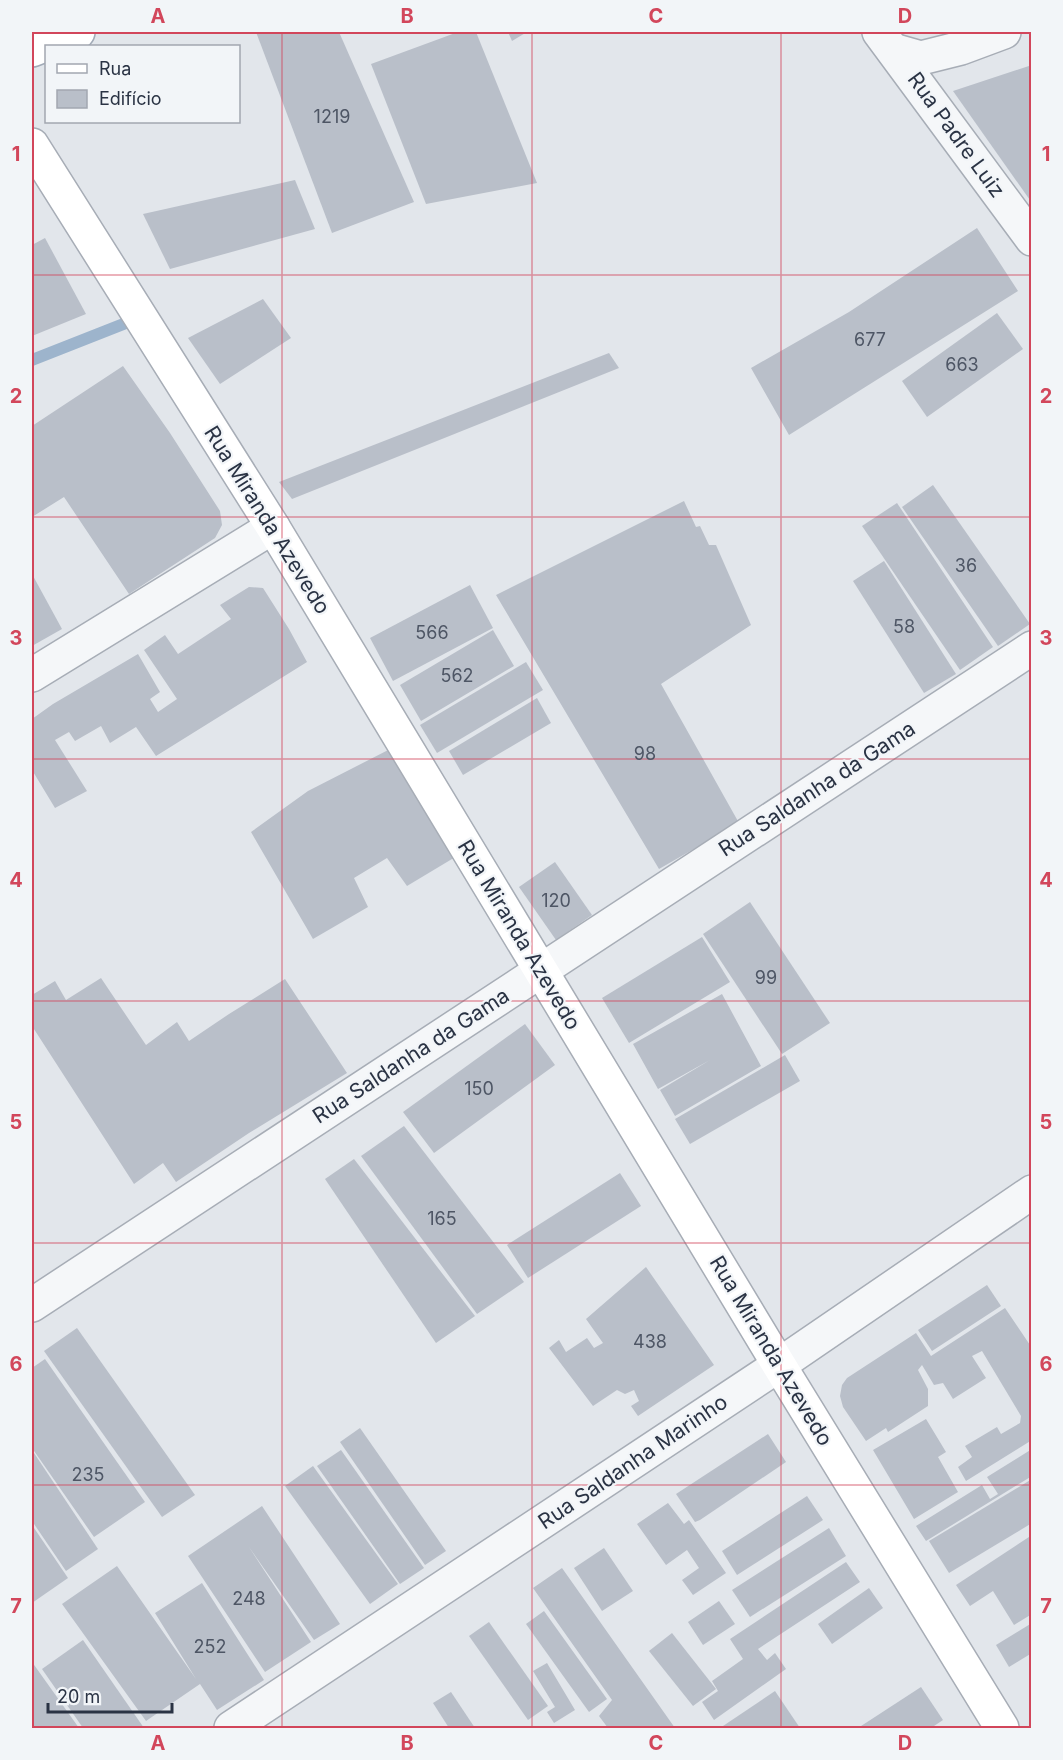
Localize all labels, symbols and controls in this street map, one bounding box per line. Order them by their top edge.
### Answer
text: A [151,4,166,28]
text: B [400,4,414,28]
text: C [649,4,663,28]
text: D [898,4,912,28]
legend [45,45,240,123]
text: Rua [99,58,131,79]
street label: Rua Padre Luiz [903,67,1010,202]
text: Edifício [99,88,162,109]
house number: 1219 [314,106,350,127]
text: 1 [12,142,20,166]
text: 1 [1042,142,1050,166]
house number: 677 [854,329,886,350]
house number: 663 [945,354,979,375]
text: 2 [10,384,22,408]
text: 2 [1040,384,1052,408]
street label: Rua Miranda Azevedo [199,421,336,618]
house number: 36 [955,555,977,576]
house number: 58 [893,616,915,637]
house number: 566 [415,622,449,643]
text: 3 [10,626,22,650]
text: 3 [1040,626,1052,650]
house number: 562 [440,665,474,686]
street label: Rua Saldanha da Gama [714,716,920,862]
house number: 98 [634,743,656,764]
street label: Rua Miranda Azevedo [453,835,586,1034]
text: 4 [9,868,23,892]
text: 4 [1039,868,1053,892]
house number: 120 [541,890,571,911]
house number: 99 [755,967,777,988]
street label: Rua Saldanha da Gama [308,983,514,1129]
house number: 150 [464,1078,494,1099]
text: 5 [10,1110,22,1134]
text: 5 [1040,1110,1052,1134]
house number: 165 [427,1208,457,1229]
street label: Rua Miranda Azevedo [705,1251,838,1450]
house number: 438 [633,1331,667,1352]
text: 6 [10,1352,23,1376]
text: 6 [1040,1352,1053,1376]
street label: Rua Saldanha Marinho [533,1389,732,1534]
house number: 235 [71,1464,105,1485]
house number: 248 [232,1588,266,1609]
text: 7 [10,1594,22,1618]
text: 7 [1040,1594,1052,1618]
house number: 252 [194,1636,226,1657]
scale bar [48,1676,172,1714]
text: 20 m [57,1686,100,1707]
text: A [151,1731,166,1755]
text: B [400,1731,414,1755]
text: C [649,1731,663,1755]
text: D [898,1731,912,1755]

